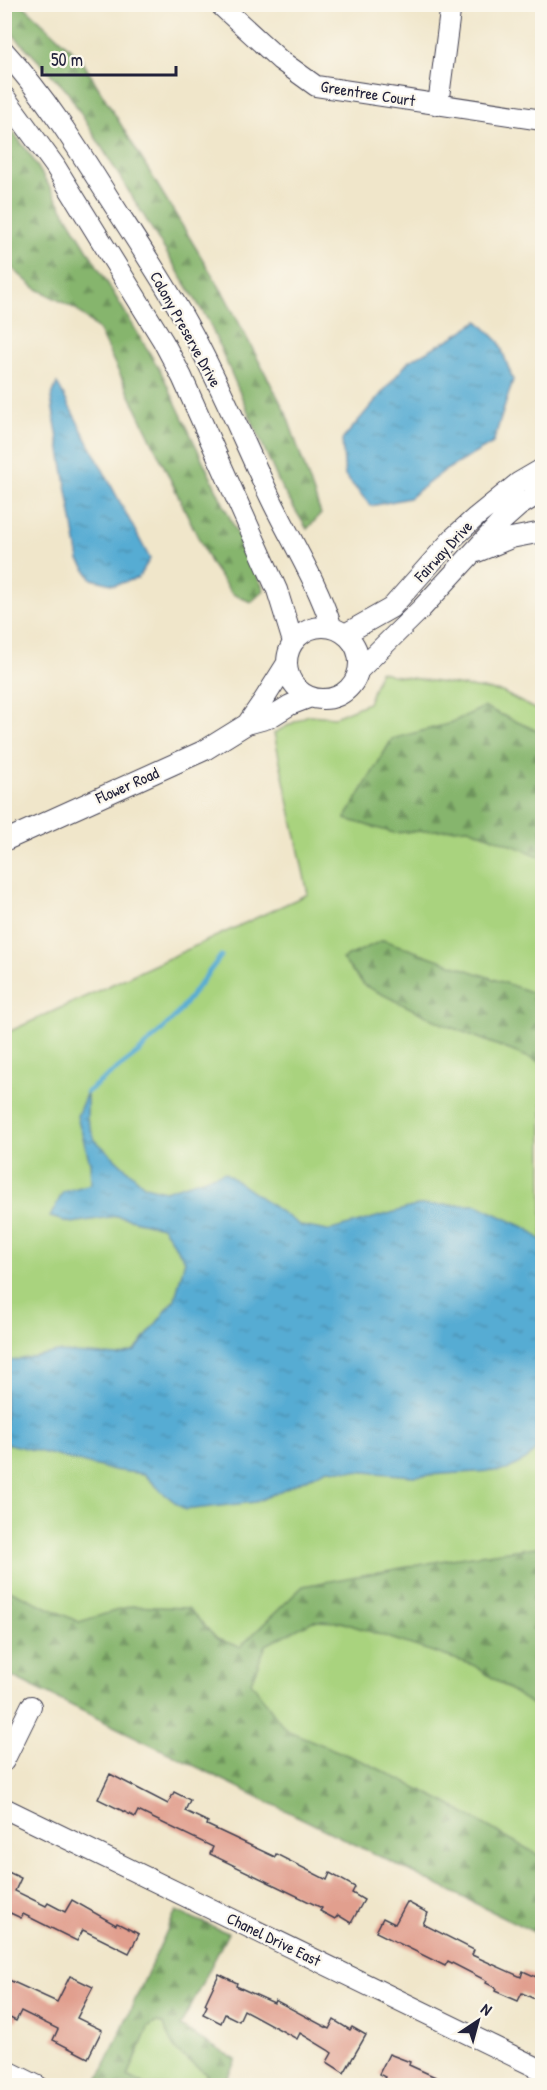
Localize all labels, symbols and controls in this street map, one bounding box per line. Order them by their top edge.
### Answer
scale bar [42,39,176,77]
text: 50 m [51,47,83,72]
street label: Greentree Court [319,75,417,111]
street label: Colony Preserve Drive [145,267,227,391]
street label: Fairway Drive [408,515,477,587]
street label: Flower Road [91,761,162,809]
street label: Chanel Drive East [223,1907,325,1971]
north arrow [448,1991,508,2051]
text: N [477,1997,497,2021]

